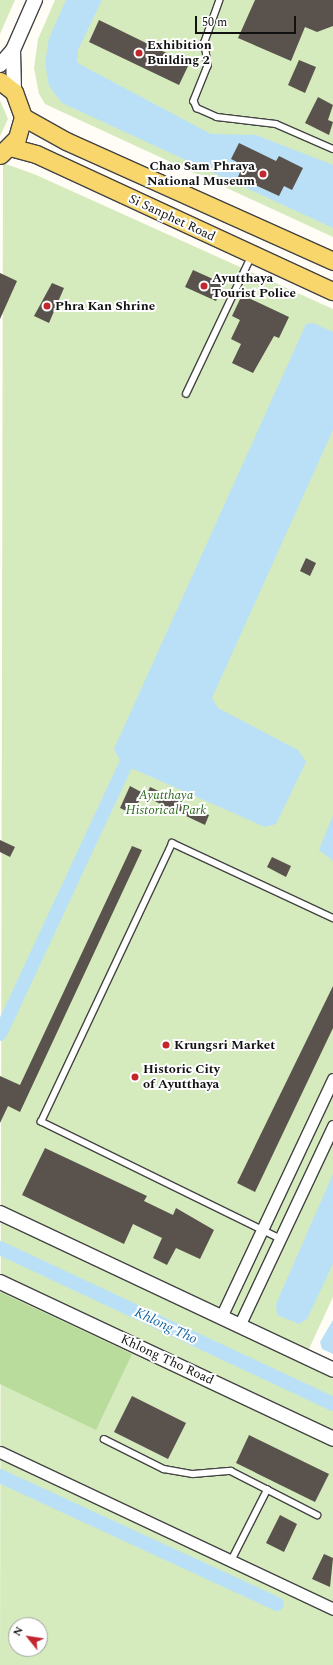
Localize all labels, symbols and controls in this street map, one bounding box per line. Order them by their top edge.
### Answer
scale bar [197,8,298,34]
text: 50 m [202,13,227,32]
place label: Exhibition Building 2 [147,38,212,69]
marker: Exhibition Building 2 [134,48,144,58]
place label: Chao Sam Phraya National Museum [147,159,255,190]
marker: Chao Sam Phraya National Museum [258,169,268,179]
street label: Si Sanphet Road [126,191,218,245]
place label: Ayutthaya Tourist Police [212,271,296,302]
marker: Ayutthaya Tourist Police [199,281,209,291]
place label: Phra Kan Shrine [55,298,155,314]
marker: Phra Kan Shrine [42,301,52,311]
park label: Ayutthaya Historical Park [126,788,206,819]
place label: Krungsri Market [174,1037,275,1053]
marker: Krungsri Market [161,1040,171,1050]
place label: Historic City of Ayutthaya [143,1062,220,1093]
marker: Historic City of Ayutthaya [130,1072,140,1082]
water label: Khlong Tho [132,1304,200,1348]
street label: Khlong Tho Road [118,1332,216,1388]
north arrow [8,1617,48,1657]
text: N [8,1623,28,1639]

